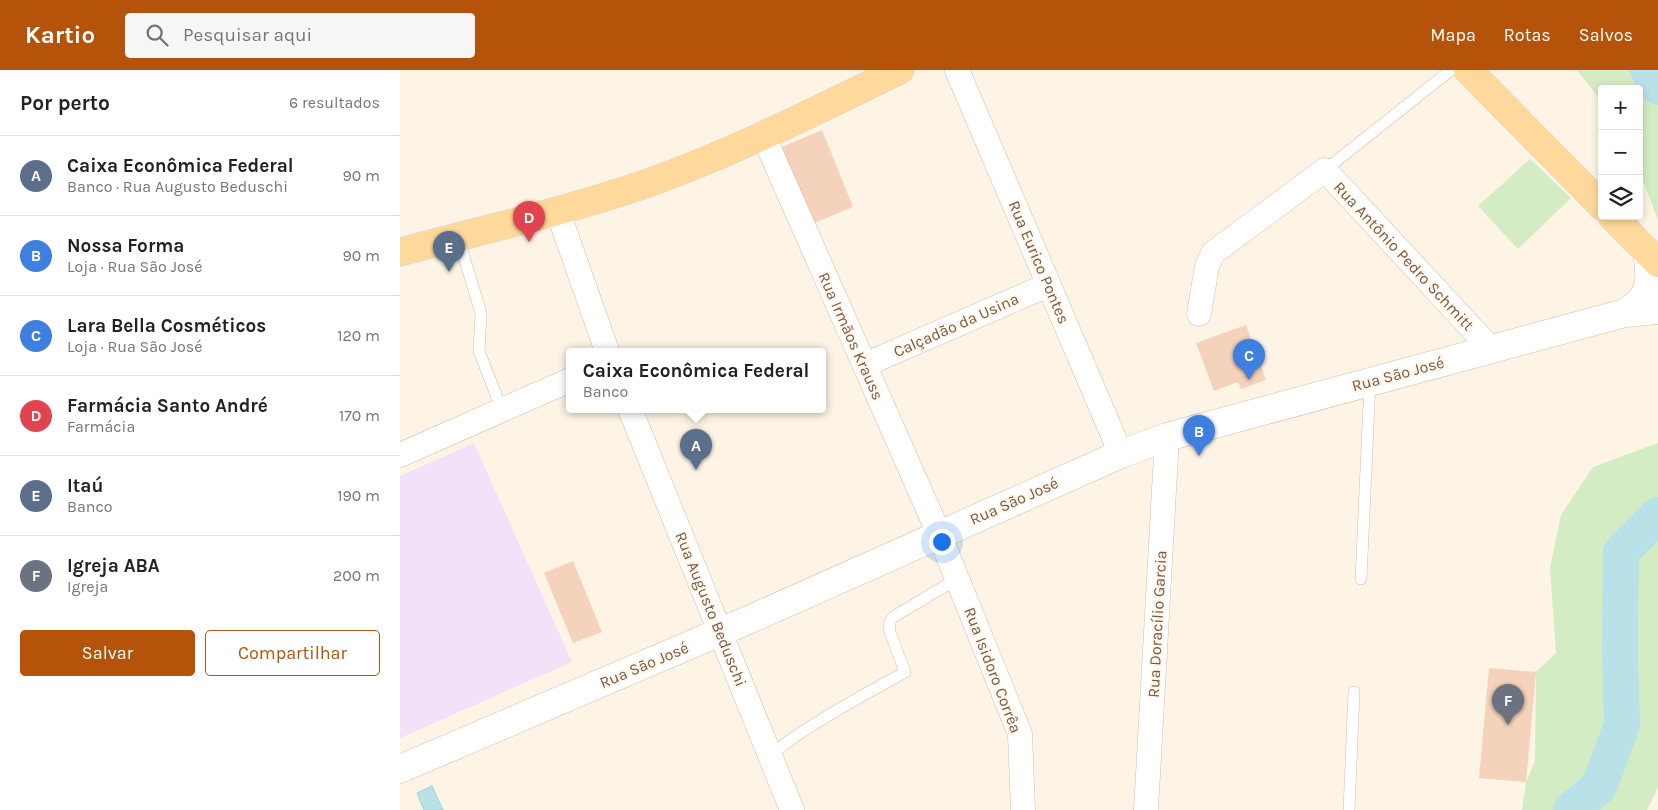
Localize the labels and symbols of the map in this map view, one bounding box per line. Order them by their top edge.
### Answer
street label: Rua Antônio Pedro Schmitt [1330,178,1478,334]
street label: Rua Eurico Pontes [1004,198,1074,326]
pin: D [513,201,545,242]
pin: E [433,231,465,272]
street label: Rua Irmãos Krauss [814,269,888,403]
street label: Calçadão da Usina [890,289,1022,361]
pin: C [1233,339,1265,380]
street label: Rua São José [1350,353,1446,395]
pin: B [1183,415,1215,456]
pin: A [680,429,712,470]
street label: Rua São José [967,473,1061,529]
street label: Rua Augusto Beduschi [671,529,751,689]
your location [929,529,955,555]
street label: Rua Doracílio Garcia [1144,550,1170,698]
street label: Rua Isidoro Corrêa [960,604,1026,736]
street label: Rua São José [597,638,691,692]
pin: F [1492,684,1524,725]

